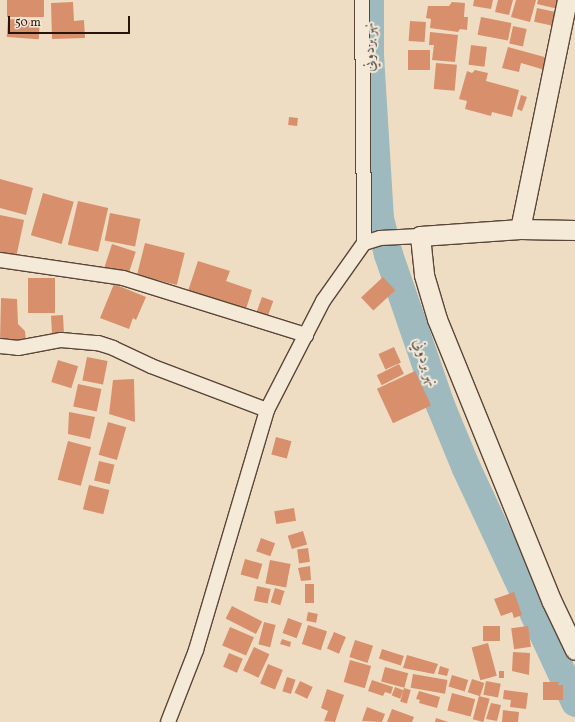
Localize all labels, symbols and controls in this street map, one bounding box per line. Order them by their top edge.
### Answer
scale bar [10,8,132,34]
text: 50 m [15,15,41,31]
water label: نهر بردوني [360,22,380,72]
water label: نهر بردوني [408,336,442,390]

